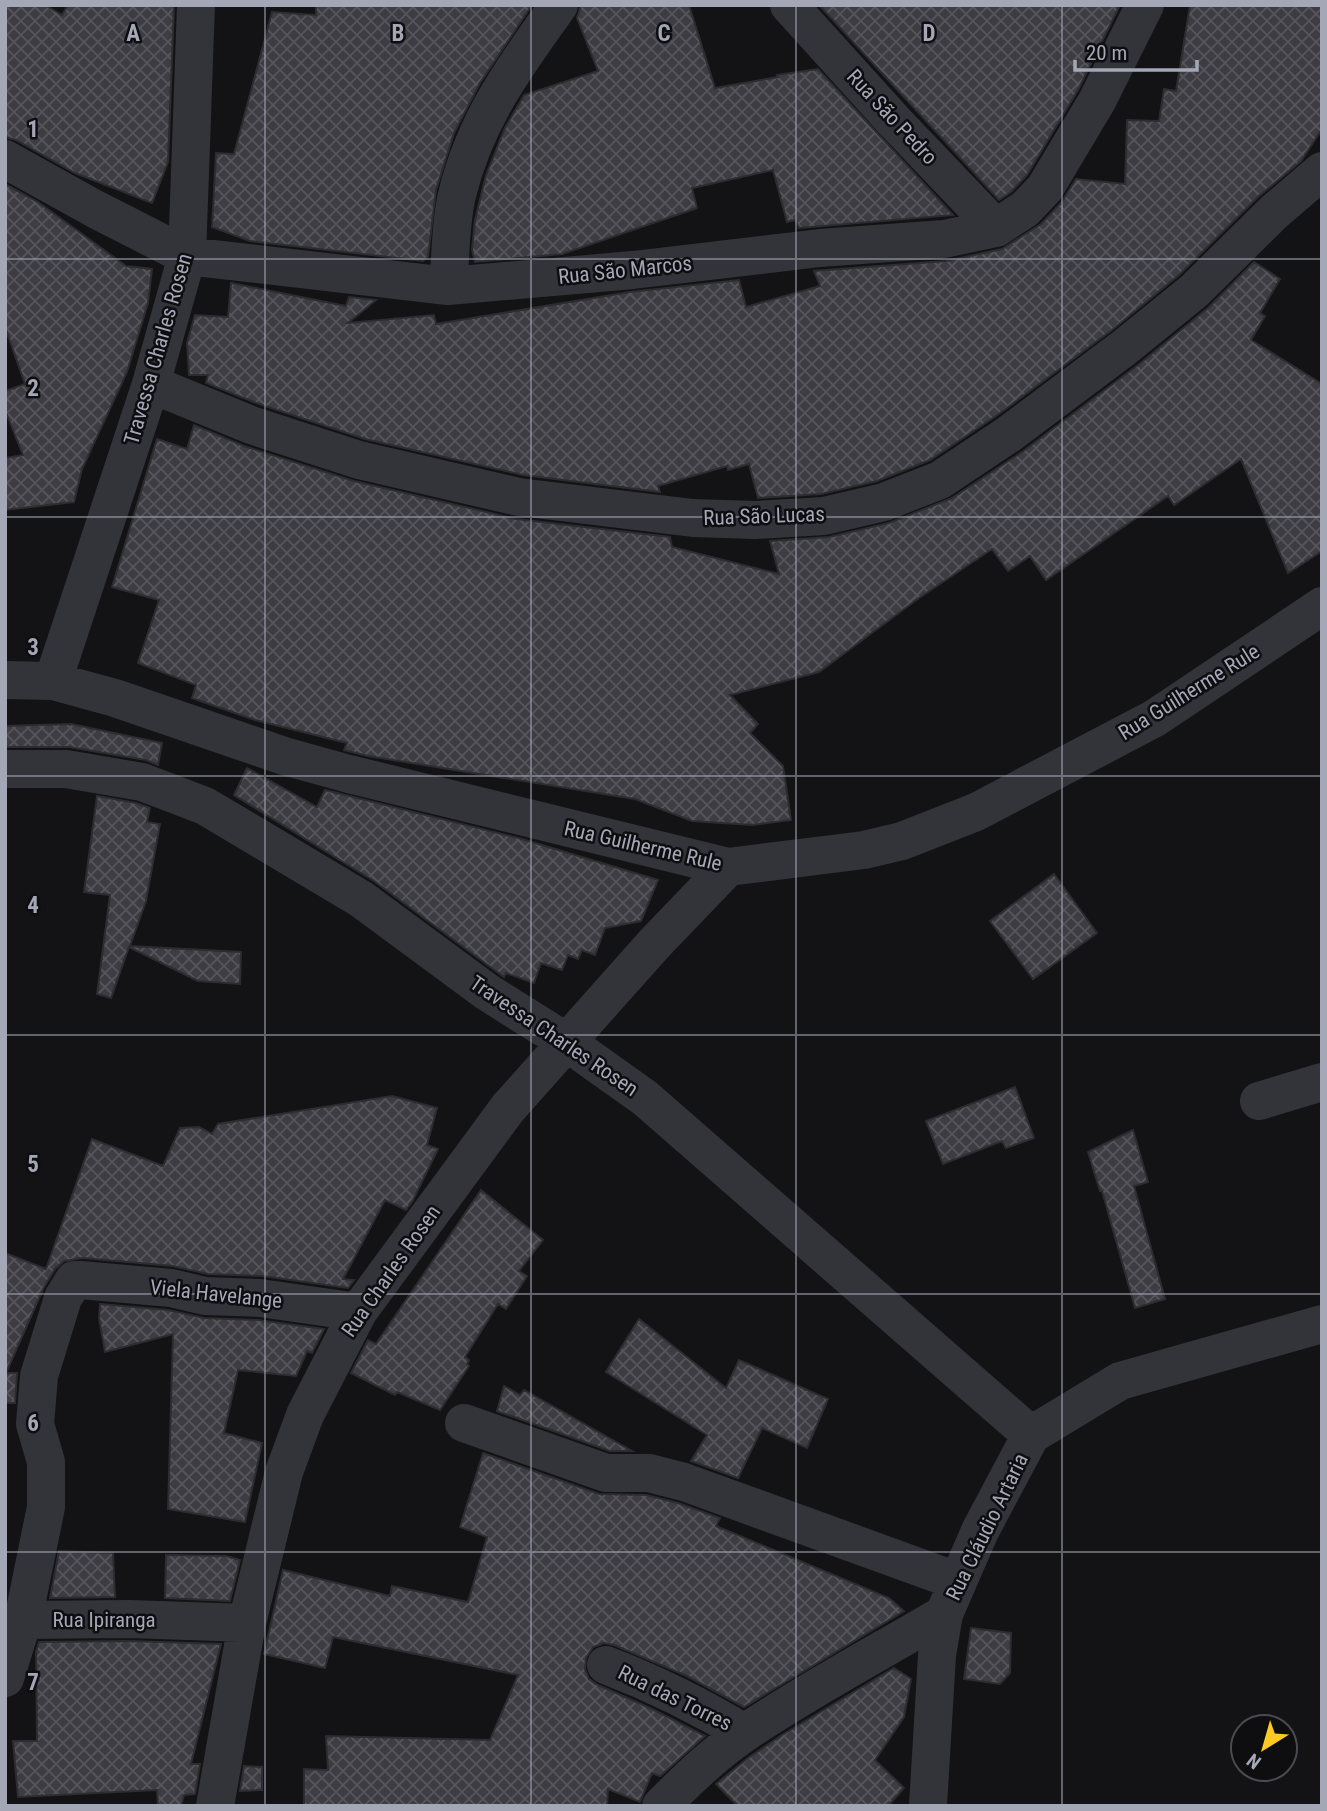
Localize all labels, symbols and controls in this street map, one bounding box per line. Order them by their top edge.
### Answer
text: A [126,20,140,47]
text: B [392,20,404,47]
text: C [657,20,671,47]
text: D [923,20,936,47]
scale bar [1075,28,1198,72]
text: 20 m [1086,41,1127,65]
street label: Rua São Pedro [842,65,942,169]
text: 1 [27,116,39,143]
street label: Travessa Charles Rosen [119,251,197,447]
street label: Rua São Marcos [557,251,693,289]
text: 2 [27,375,39,402]
street label: Rua São Lucas [703,502,825,530]
text: 3 [27,634,39,661]
street label: Rua Guilherme Rule [1114,639,1264,745]
street label: Rua Guilherme Rule [562,816,724,876]
text: 4 [27,892,39,919]
street label: Travessa Charles Rosen [465,971,643,1101]
text: 5 [27,1151,39,1178]
street label: Rua Charles Rosen [337,1201,445,1341]
street label: Viela Havelange [149,1275,284,1313]
text: 6 [27,1410,39,1437]
street label: Rua Cláudio Artaria [941,1450,1033,1604]
street label: Rua Ipiranga [52,1608,156,1632]
street label: Rua das Torres [614,1660,736,1736]
text: 7 [27,1669,39,1696]
north arrow [1229,1713,1299,1783]
text: N [1243,1748,1266,1774]

